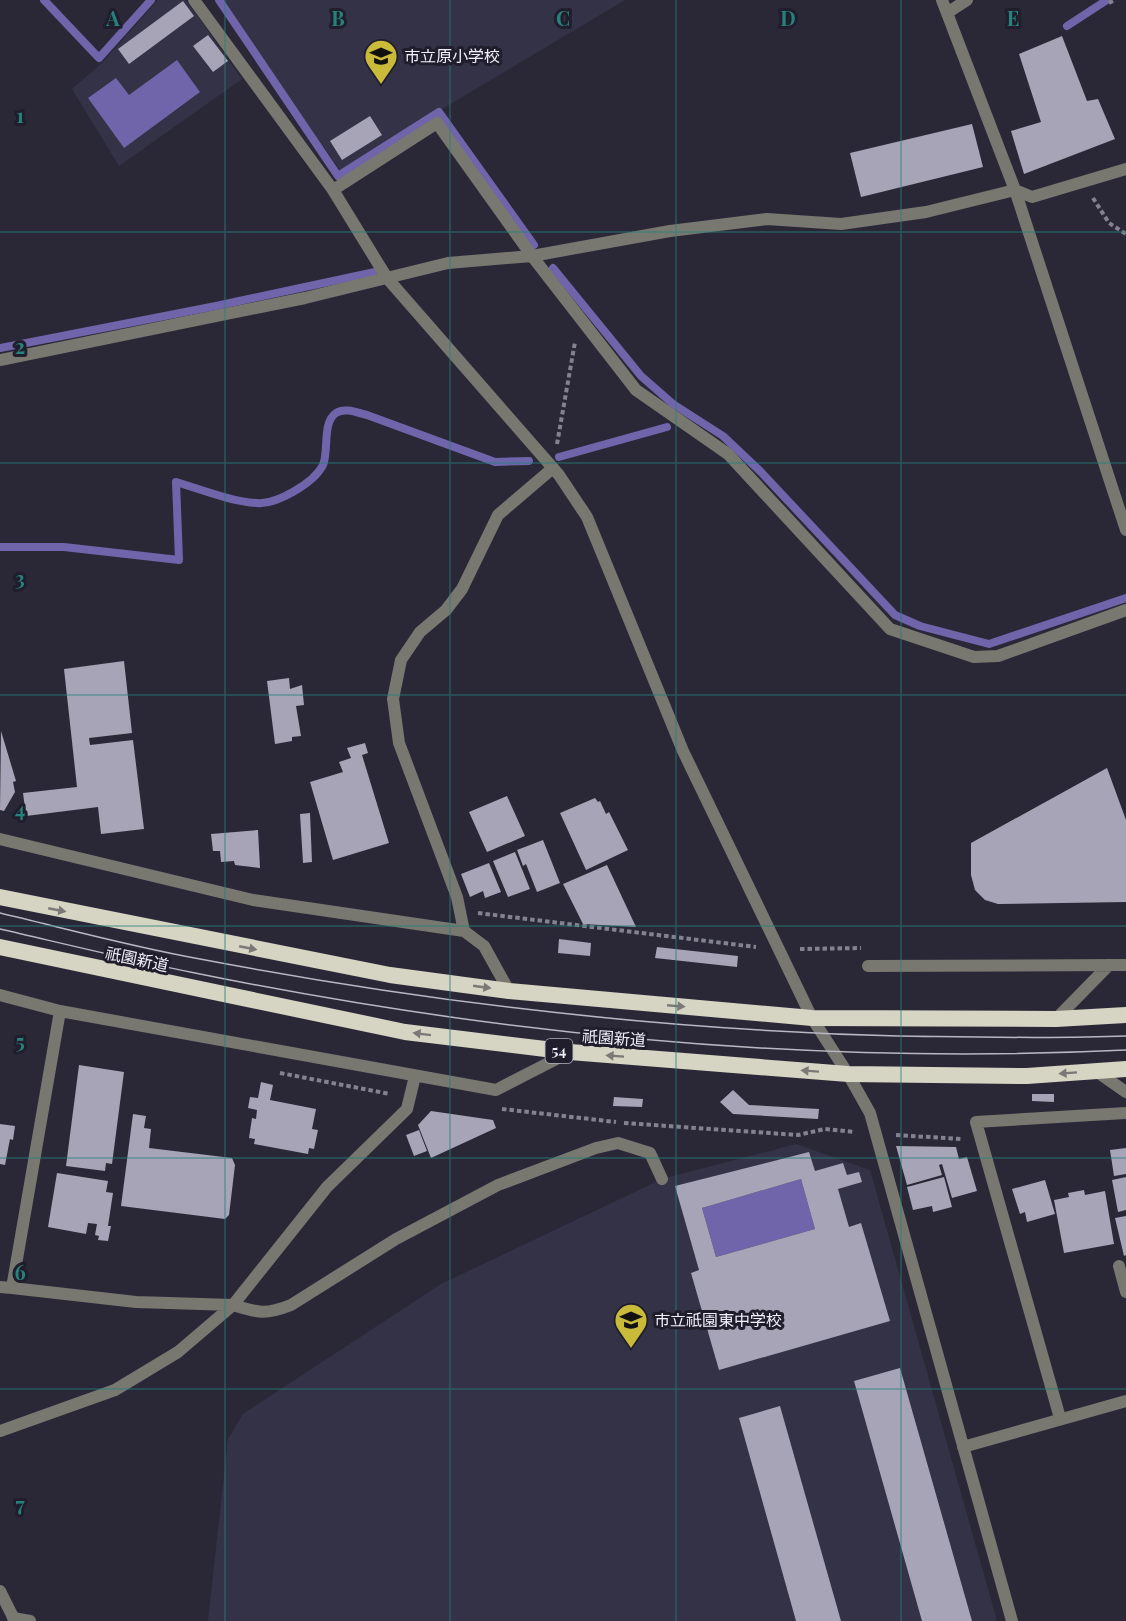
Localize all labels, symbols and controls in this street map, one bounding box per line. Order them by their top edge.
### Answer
text: A [105,4,120,31]
text: B [331,4,345,31]
text: C [556,4,570,31]
text: D [780,4,796,31]
text: E [1007,4,1019,31]
school or university icon: 市立原小学校 [363,38,399,85]
place label: 市立原小学校 [404,45,500,66]
text: 1 [16,101,24,128]
text: 2 [15,332,25,359]
text: 3 [15,564,25,591]
text: 4 [15,795,25,822]
one-way arrow [48,906,67,915]
street label: 祇園新道 [104,942,171,975]
one-way arrow [239,944,258,953]
one-way arrow [472,983,491,992]
one-way arrow [667,1001,686,1011]
street label: 祇園新道 [581,1025,647,1050]
text: 5 [15,1027,25,1054]
one-way arrow [412,1029,431,1038]
road number: 54 [546,1039,572,1063]
one-way arrow [606,1051,625,1061]
one-way arrow [800,1066,819,1076]
one-way arrow [1058,1069,1077,1078]
text: 6 [14,1258,26,1285]
school or university icon: 市立祇園東中学校 [613,1302,649,1349]
place label: 市立祇園東中学校 [654,1309,782,1330]
text: 7 [15,1490,25,1517]

